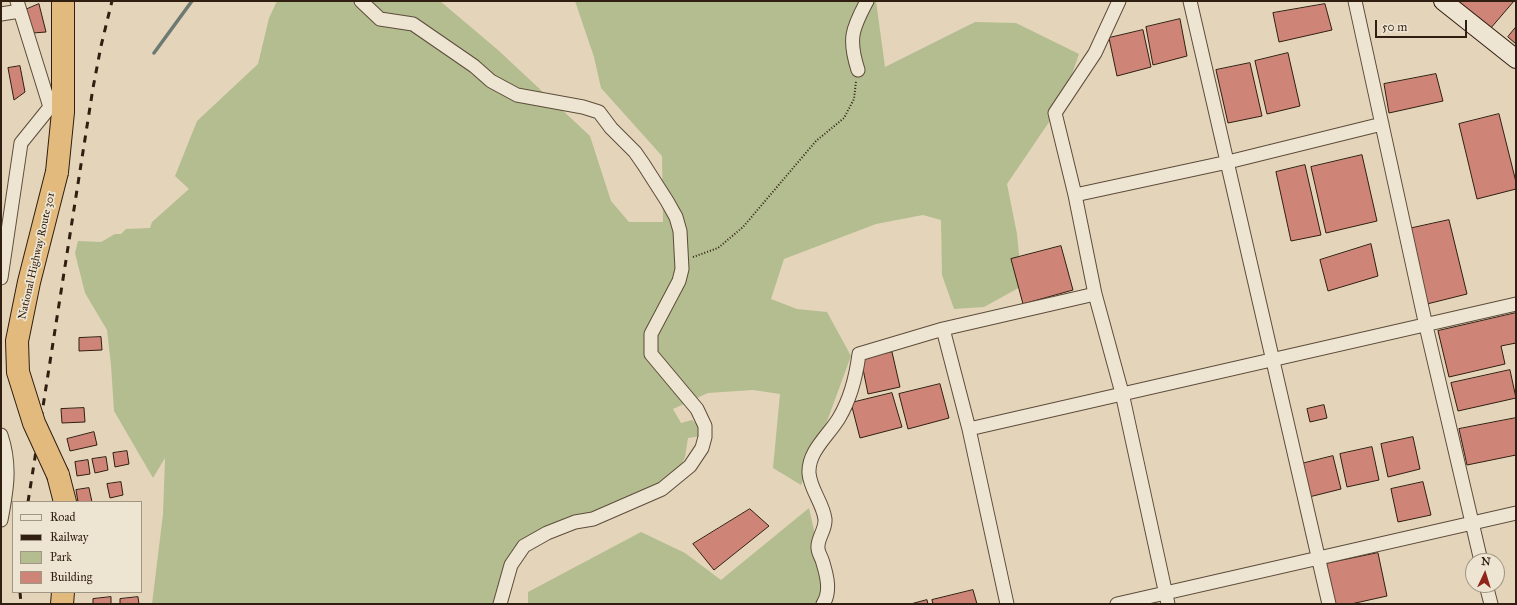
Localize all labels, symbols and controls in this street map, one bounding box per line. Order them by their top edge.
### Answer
scale bar [1377,12,1469,38]
text: 50 m [1382,20,1407,34]
street label: National Highway Route 301 [16,191,58,321]
legend [12,501,142,593]
text: Road [50,510,76,524]
text: Railway [50,530,88,544]
text: Park [50,550,72,564]
north arrow [1465,553,1505,593]
text: N [1481,555,1491,568]
text: Building [50,570,92,584]

